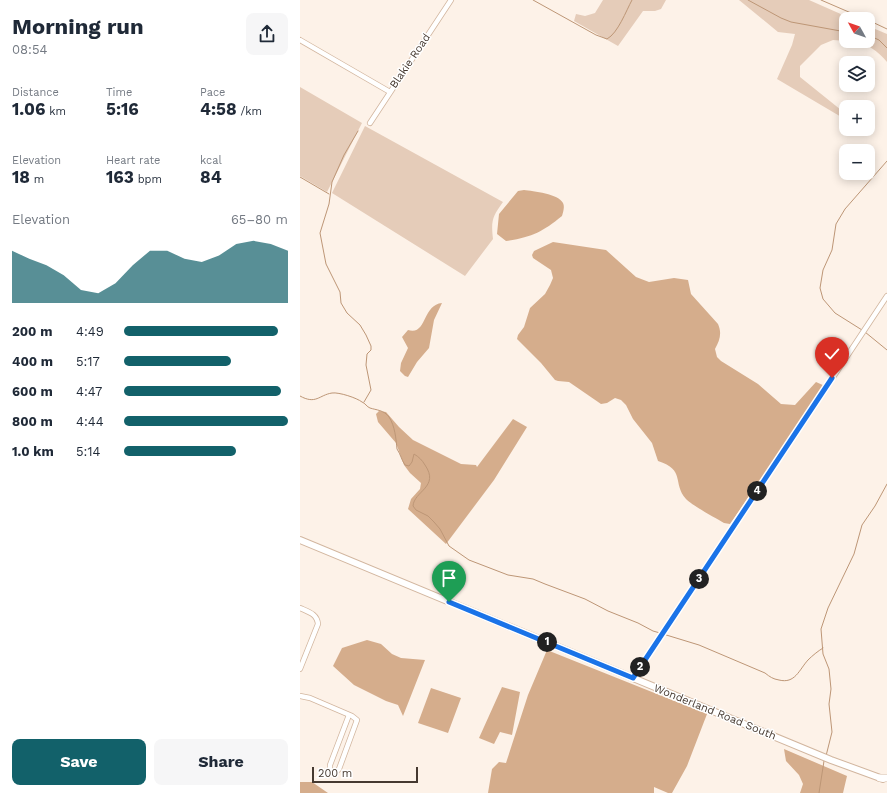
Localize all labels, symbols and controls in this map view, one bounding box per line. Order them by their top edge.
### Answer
north arrow [839,12,875,48]
map controls [839,12,875,180]
button: share [246,13,288,55]
text: Morning run [12,14,144,39]
street label: Blakie Road [387,31,433,91]
text: 08:54 [12,42,47,57]
button: layers [839,56,875,92]
text: Distance [12,86,59,99]
text: Time [106,86,132,99]
text: Pace [200,86,225,99]
text: 1.06 [12,99,46,119]
text: 5:16 [106,99,139,119]
text: 4:58 [200,99,237,119]
button: + [839,100,875,136]
text: km [46,105,66,118]
text: /km [237,105,262,118]
button: − [839,144,875,180]
text: Elevation [12,154,61,167]
text: Heart rate [106,154,160,167]
text: kcal [200,154,222,167]
text: 18 [12,167,30,187]
text: 163 [106,167,134,187]
text: 84 [200,167,222,187]
text: m [30,173,44,186]
text: bpm [134,173,162,186]
text: Elevation [12,212,70,227]
text: 65–80 m [231,212,288,227]
text: 200 m [12,324,52,339]
text: 4:49 [76,324,104,339]
pin [815,337,849,378]
icon: check [821,343,843,365]
text: 400 m [12,354,53,369]
text: 5:17 [76,354,100,369]
text: 600 m [12,384,53,399]
text: 4:47 [76,384,102,399]
text: 800 m [12,414,53,429]
text: 4:44 [76,414,104,429]
text: 1.0 km [12,444,54,459]
text: 5:14 [76,444,100,459]
pin: 4 [747,481,767,501]
text: 4 [753,484,761,497]
pin [432,561,466,602]
icon: arrive [438,567,460,589]
pin: 3 [689,569,709,589]
text: 3 [696,572,702,585]
pin: 1 [537,632,557,652]
text: 1 [545,635,549,648]
pin: 2 [630,657,650,677]
text: 2 [637,660,643,673]
street label: Wonderland Road South [652,681,778,743]
button: Save [12,739,146,785]
button: Share [154,739,288,785]
scale bar [312,765,418,784]
text: 200 m [318,767,352,780]

